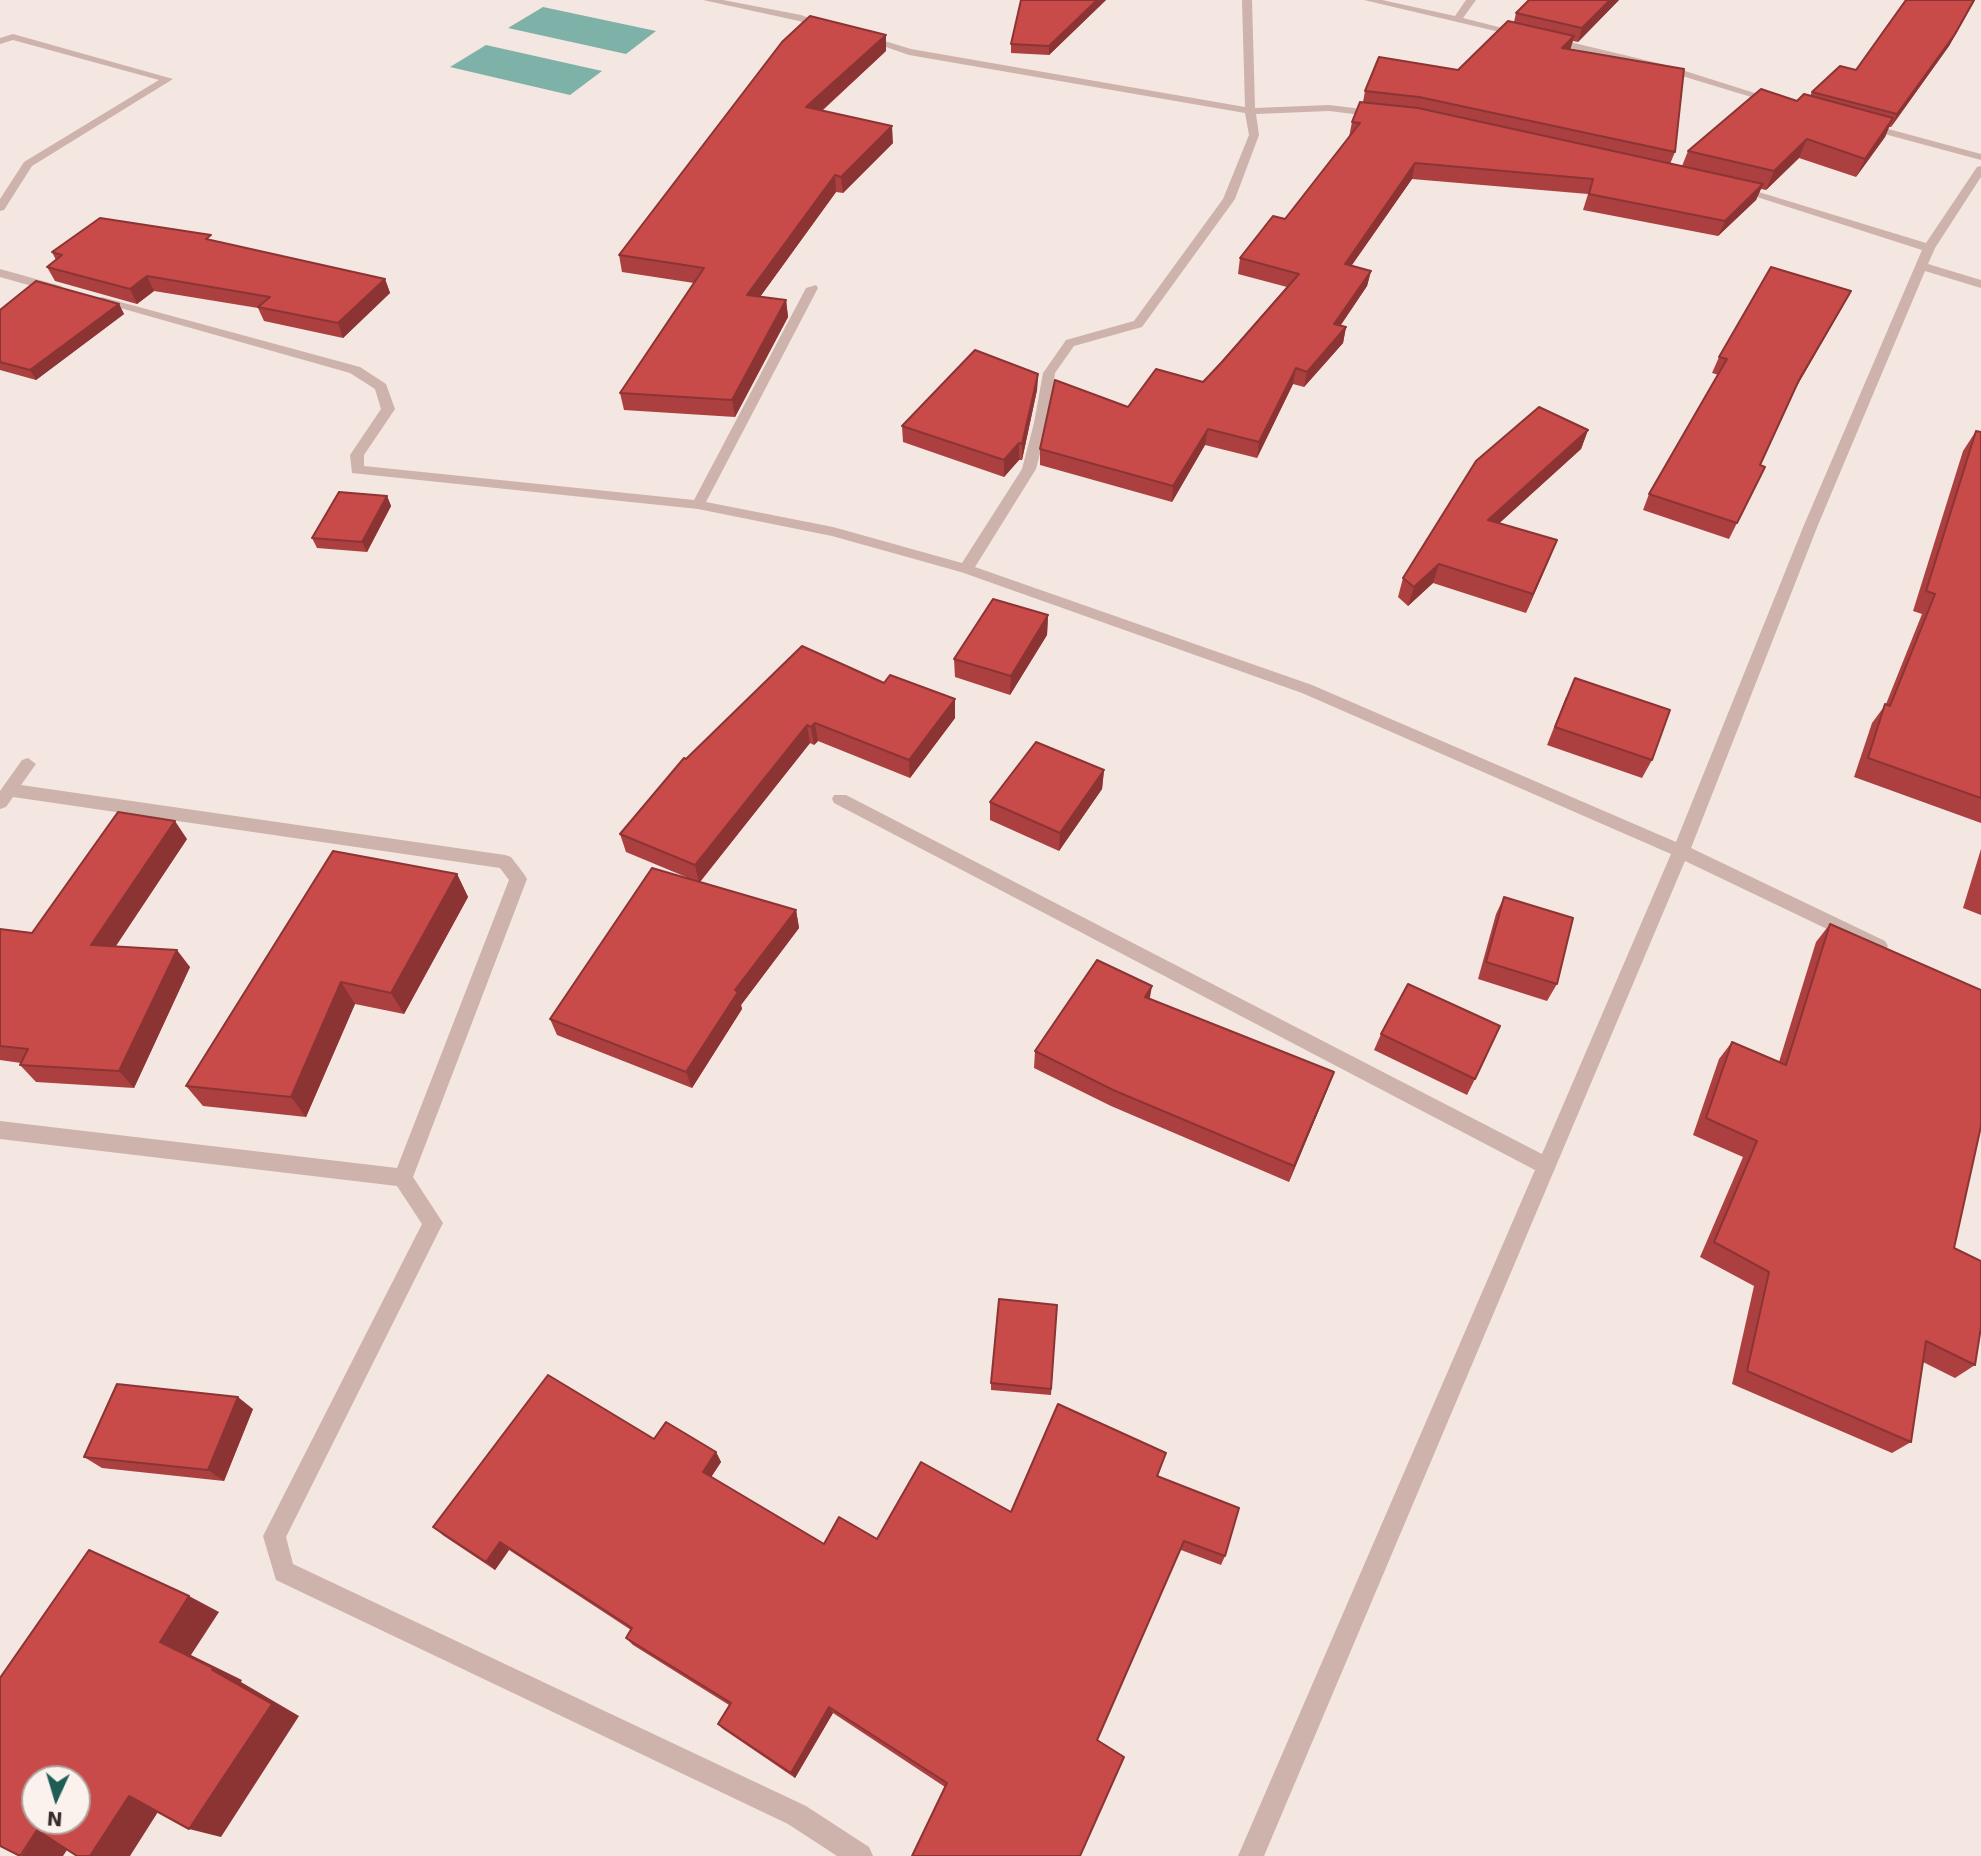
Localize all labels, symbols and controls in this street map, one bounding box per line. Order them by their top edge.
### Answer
north arrow [21,1765,91,1835]
text: N [46,1807,63,1830]

